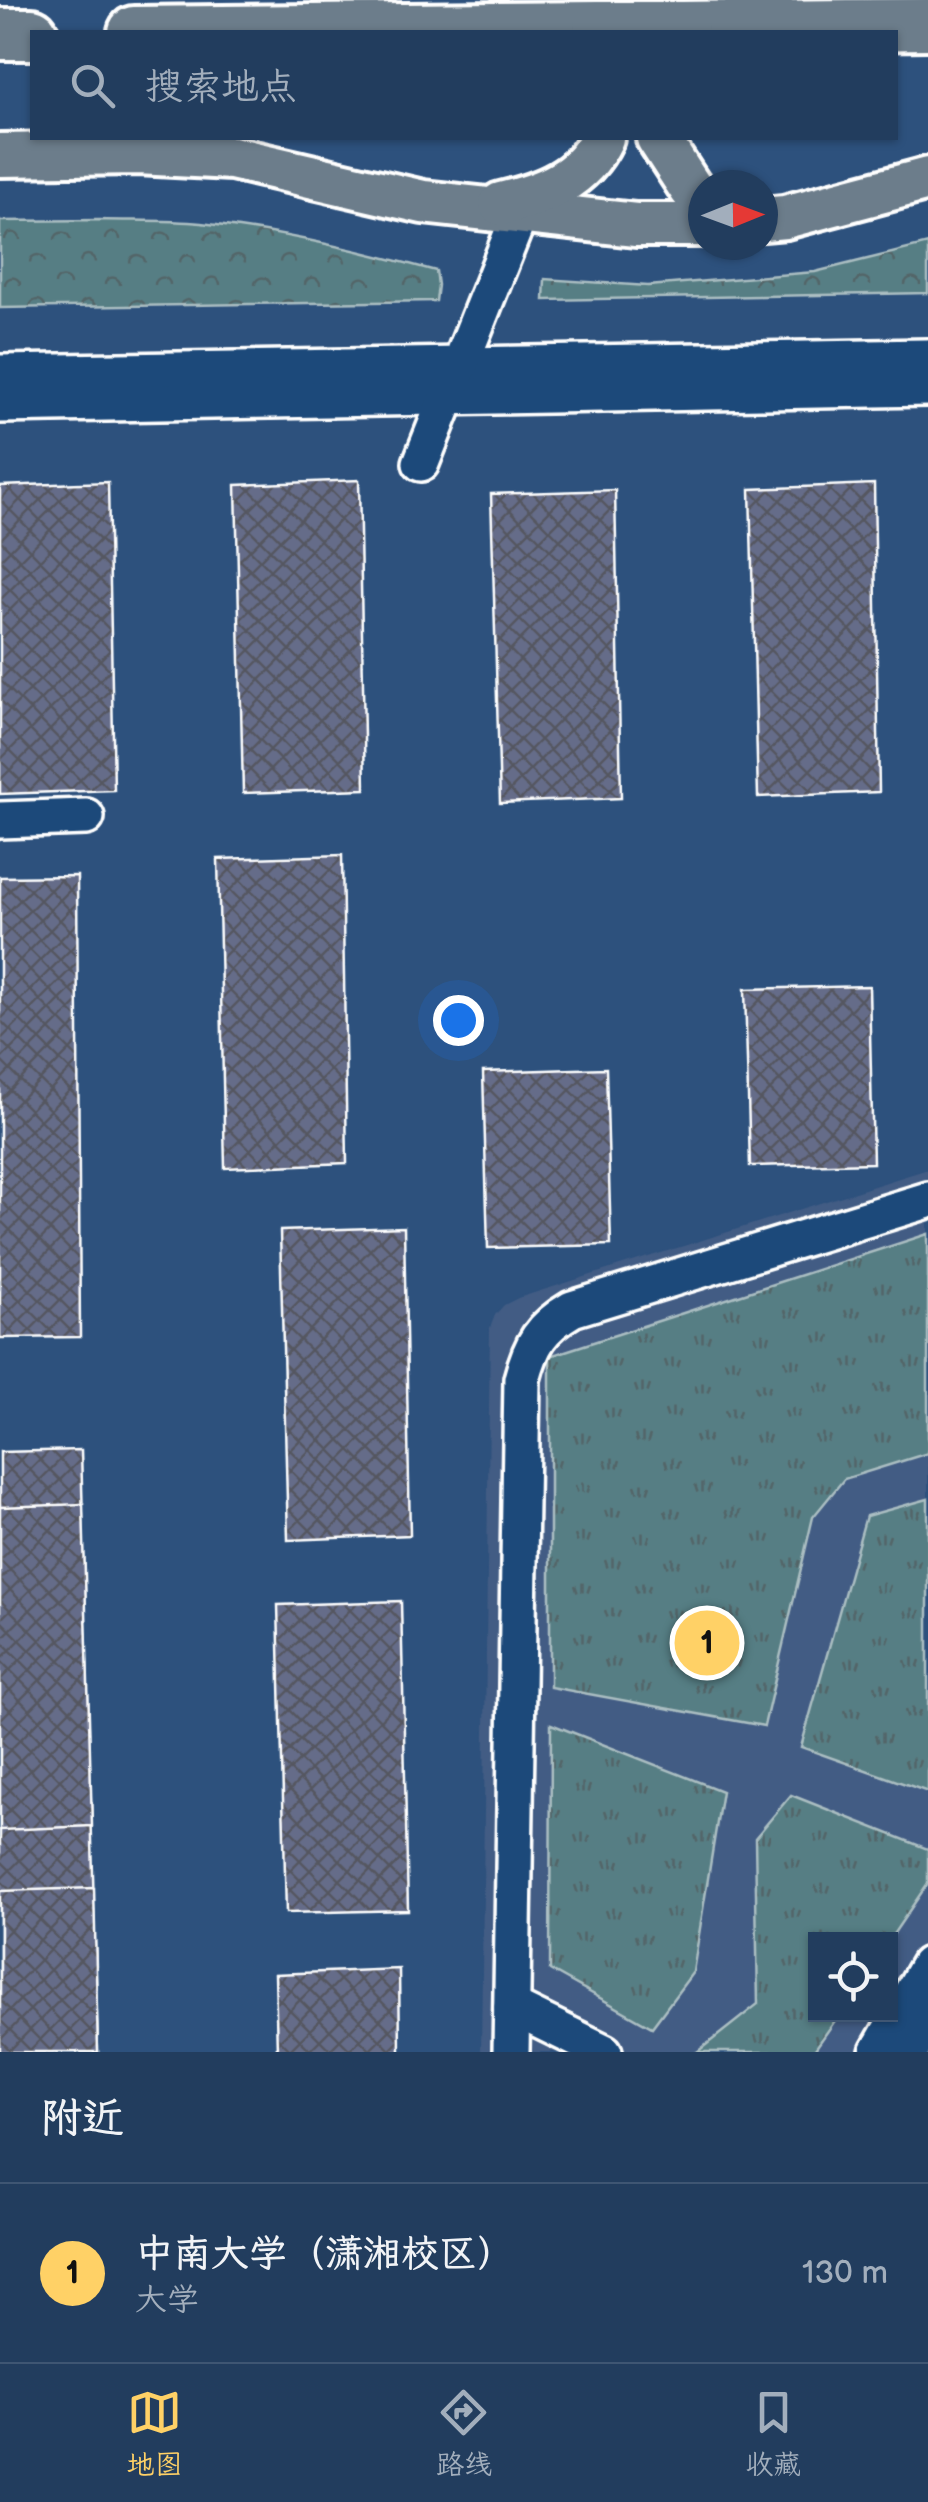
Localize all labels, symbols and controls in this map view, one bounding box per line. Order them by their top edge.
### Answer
search box [30,30,898,140]
icon: search [65,58,120,113]
text: 搜索地点 [145,65,297,110]
north arrow [688,170,778,260]
your location [433,995,484,1046]
pin: 1 [674,1606,740,1680]
map controls [808,1932,898,2022]
button: locate [808,1932,898,2022]
text: 附近 [40,2094,124,2145]
text: 中南大学（潇湘校区） [135,2232,515,2277]
text: 1 [66,2254,79,2293]
text: 130 m [802,2254,888,2293]
text: 大学 [135,2281,199,2320]
tab: 地图 [127,2385,183,2482]
tab: 路线 [436,2385,492,2482]
tab: 收藏 [745,2385,801,2482]

